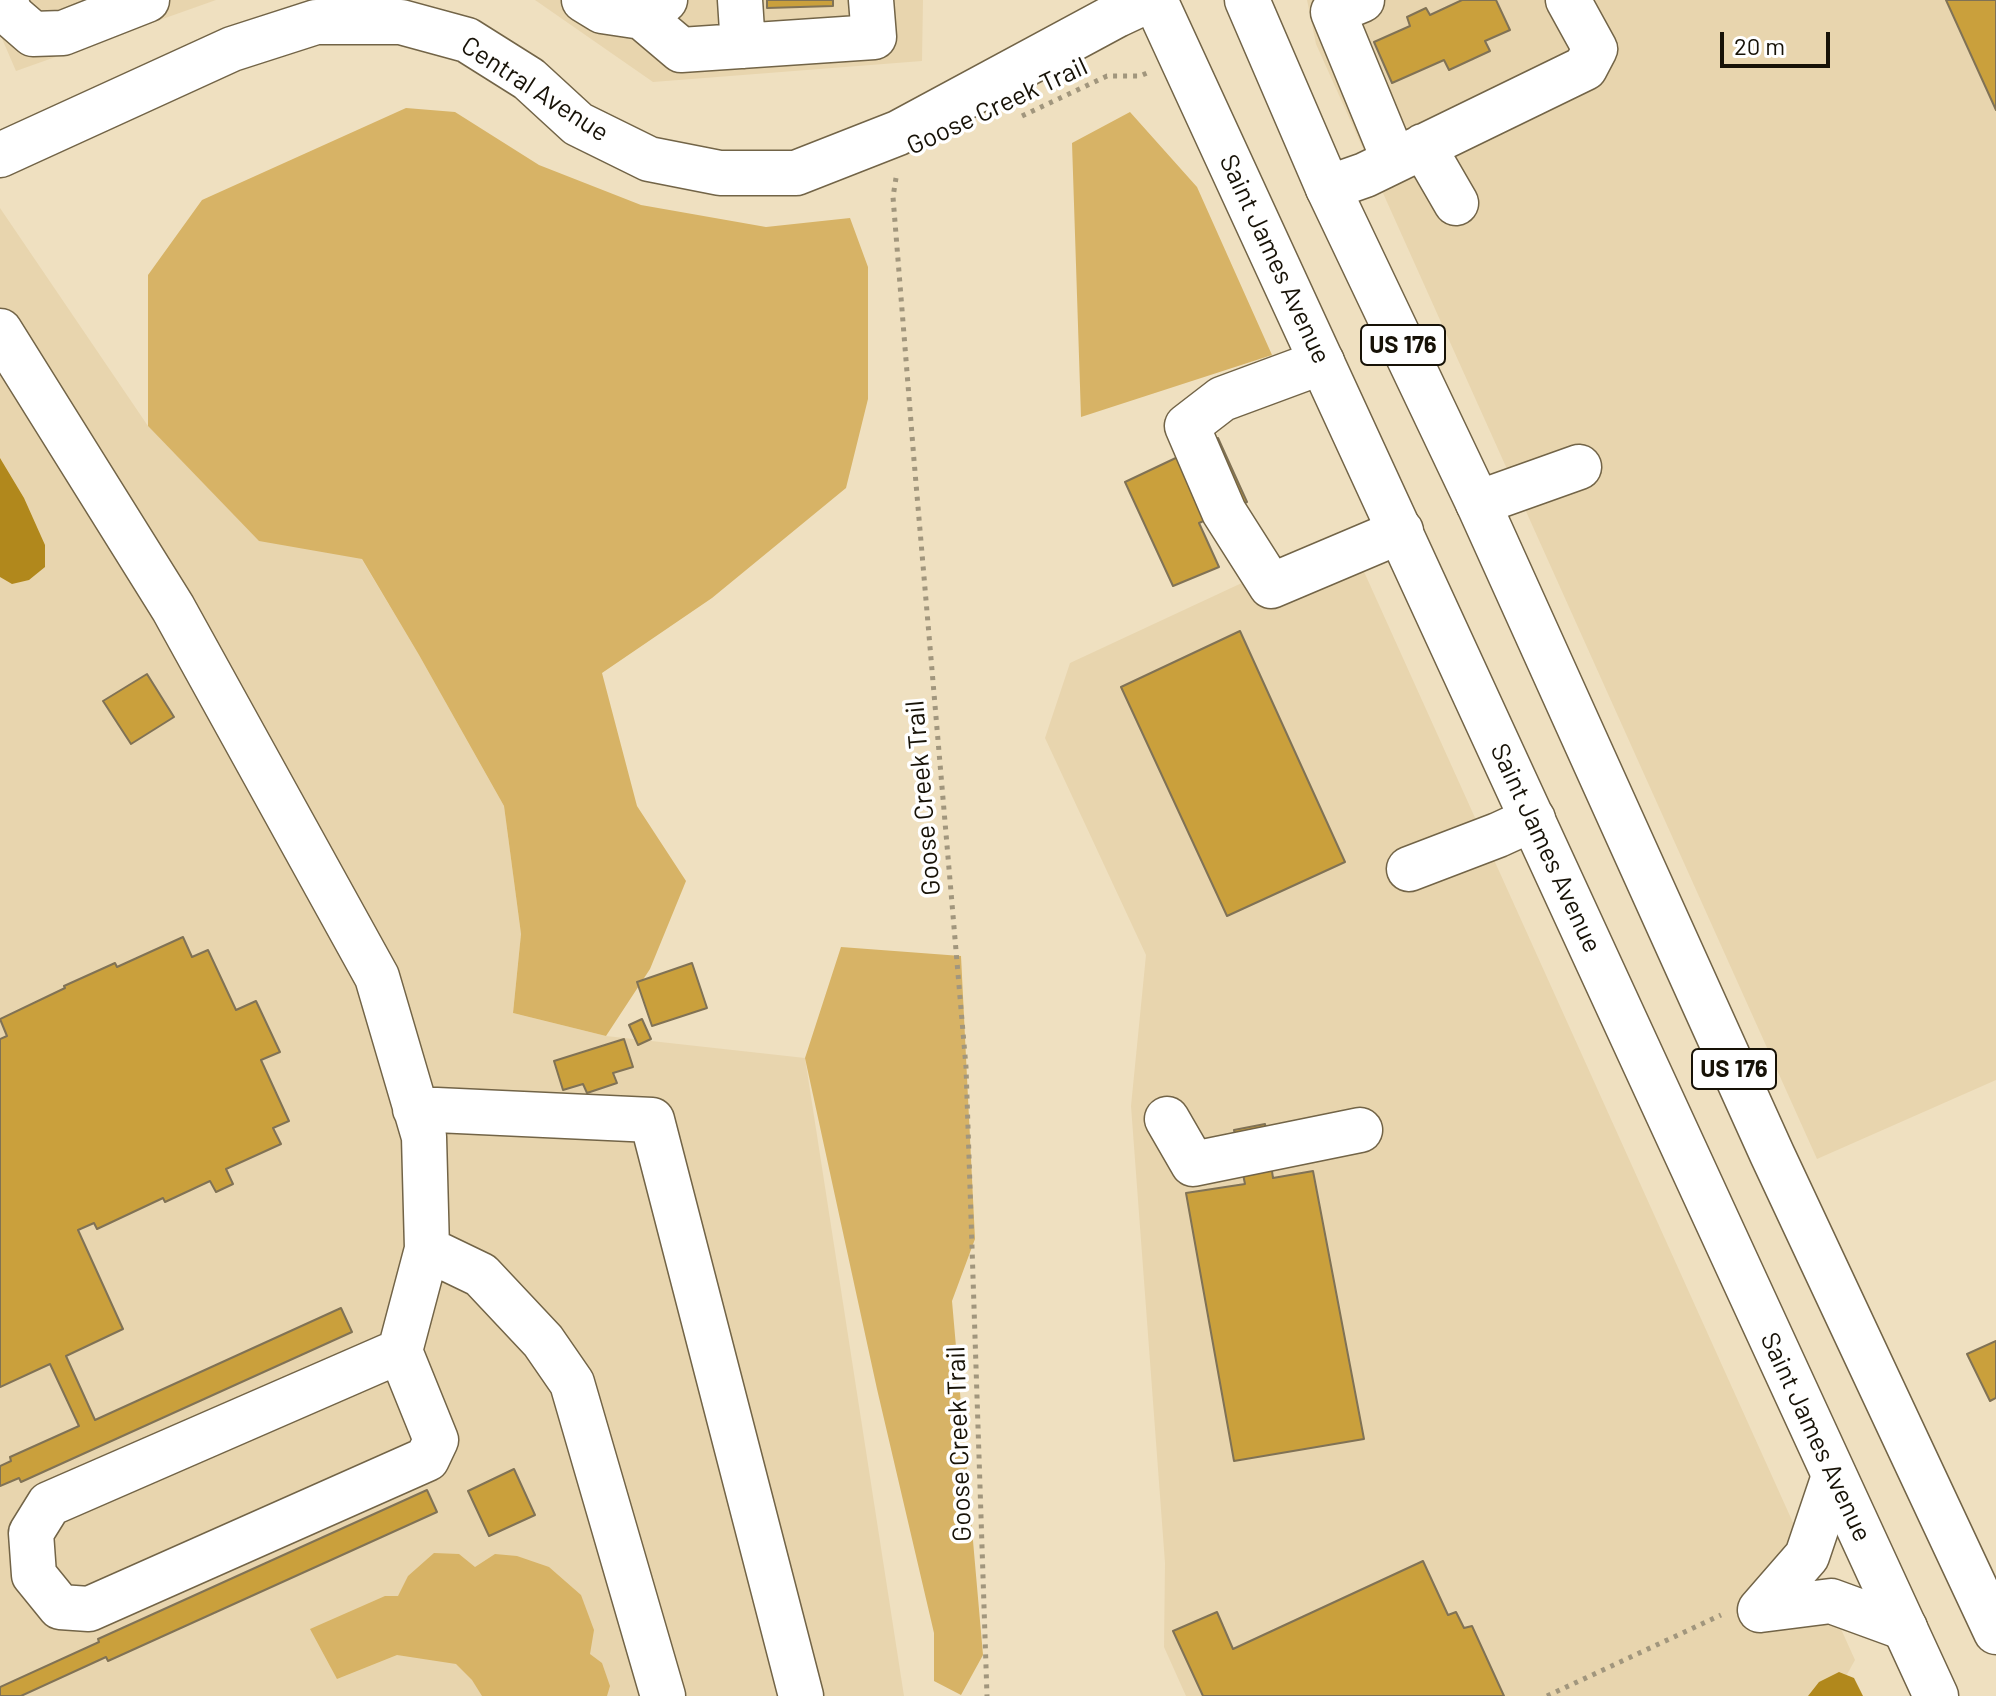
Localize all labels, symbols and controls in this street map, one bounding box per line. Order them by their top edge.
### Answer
scale bar [1724,16,1834,66]
street label: Central Avenue [455,30,615,148]
text: 20 m [1734,31,1785,60]
street label: Goose Creek Trail [902,51,1092,161]
street label: Saint James Avenue [1213,149,1337,369]
road number: US 176 [1361,325,1445,365]
street label: Goose Creek Trail [899,699,947,897]
street label: Saint James Avenue [1484,738,1608,958]
road number: US 176 [1692,1049,1776,1089]
street label: Saint James Avenue [1754,1327,1878,1547]
street label: Goose Creek Trail [940,1346,978,1542]

